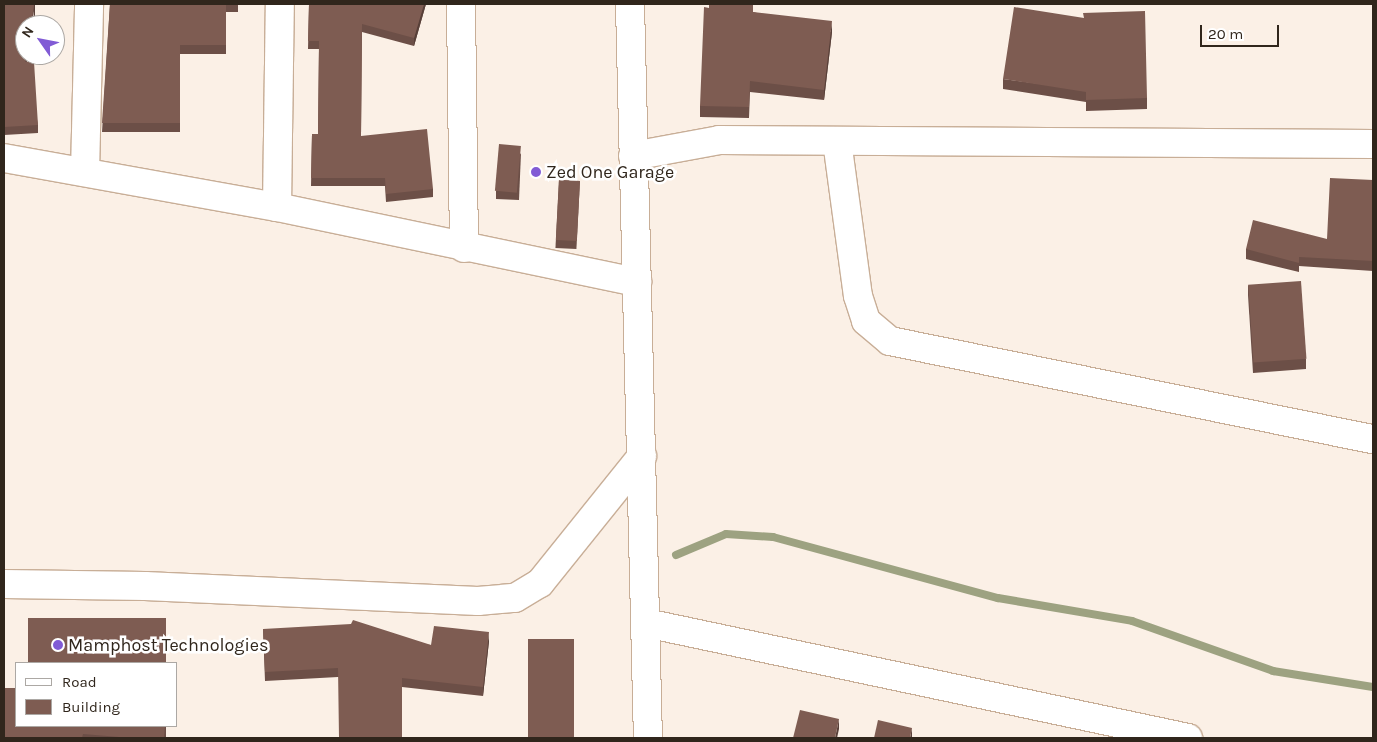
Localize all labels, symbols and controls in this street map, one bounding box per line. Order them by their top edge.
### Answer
north arrow [15,15,65,65]
scale bar [1202,15,1281,47]
text: N [18,23,38,41]
text: 20 m [1208,25,1243,43]
place label: Zed One Garage [546,161,674,183]
marker: Zed One Garage [530,166,542,178]
place label: Mamphost Technologies [68,634,269,656]
marker: Mamphost Technologies [52,639,64,651]
legend [15,662,178,727]
text: Road [62,673,97,691]
text: Building [62,698,120,716]

